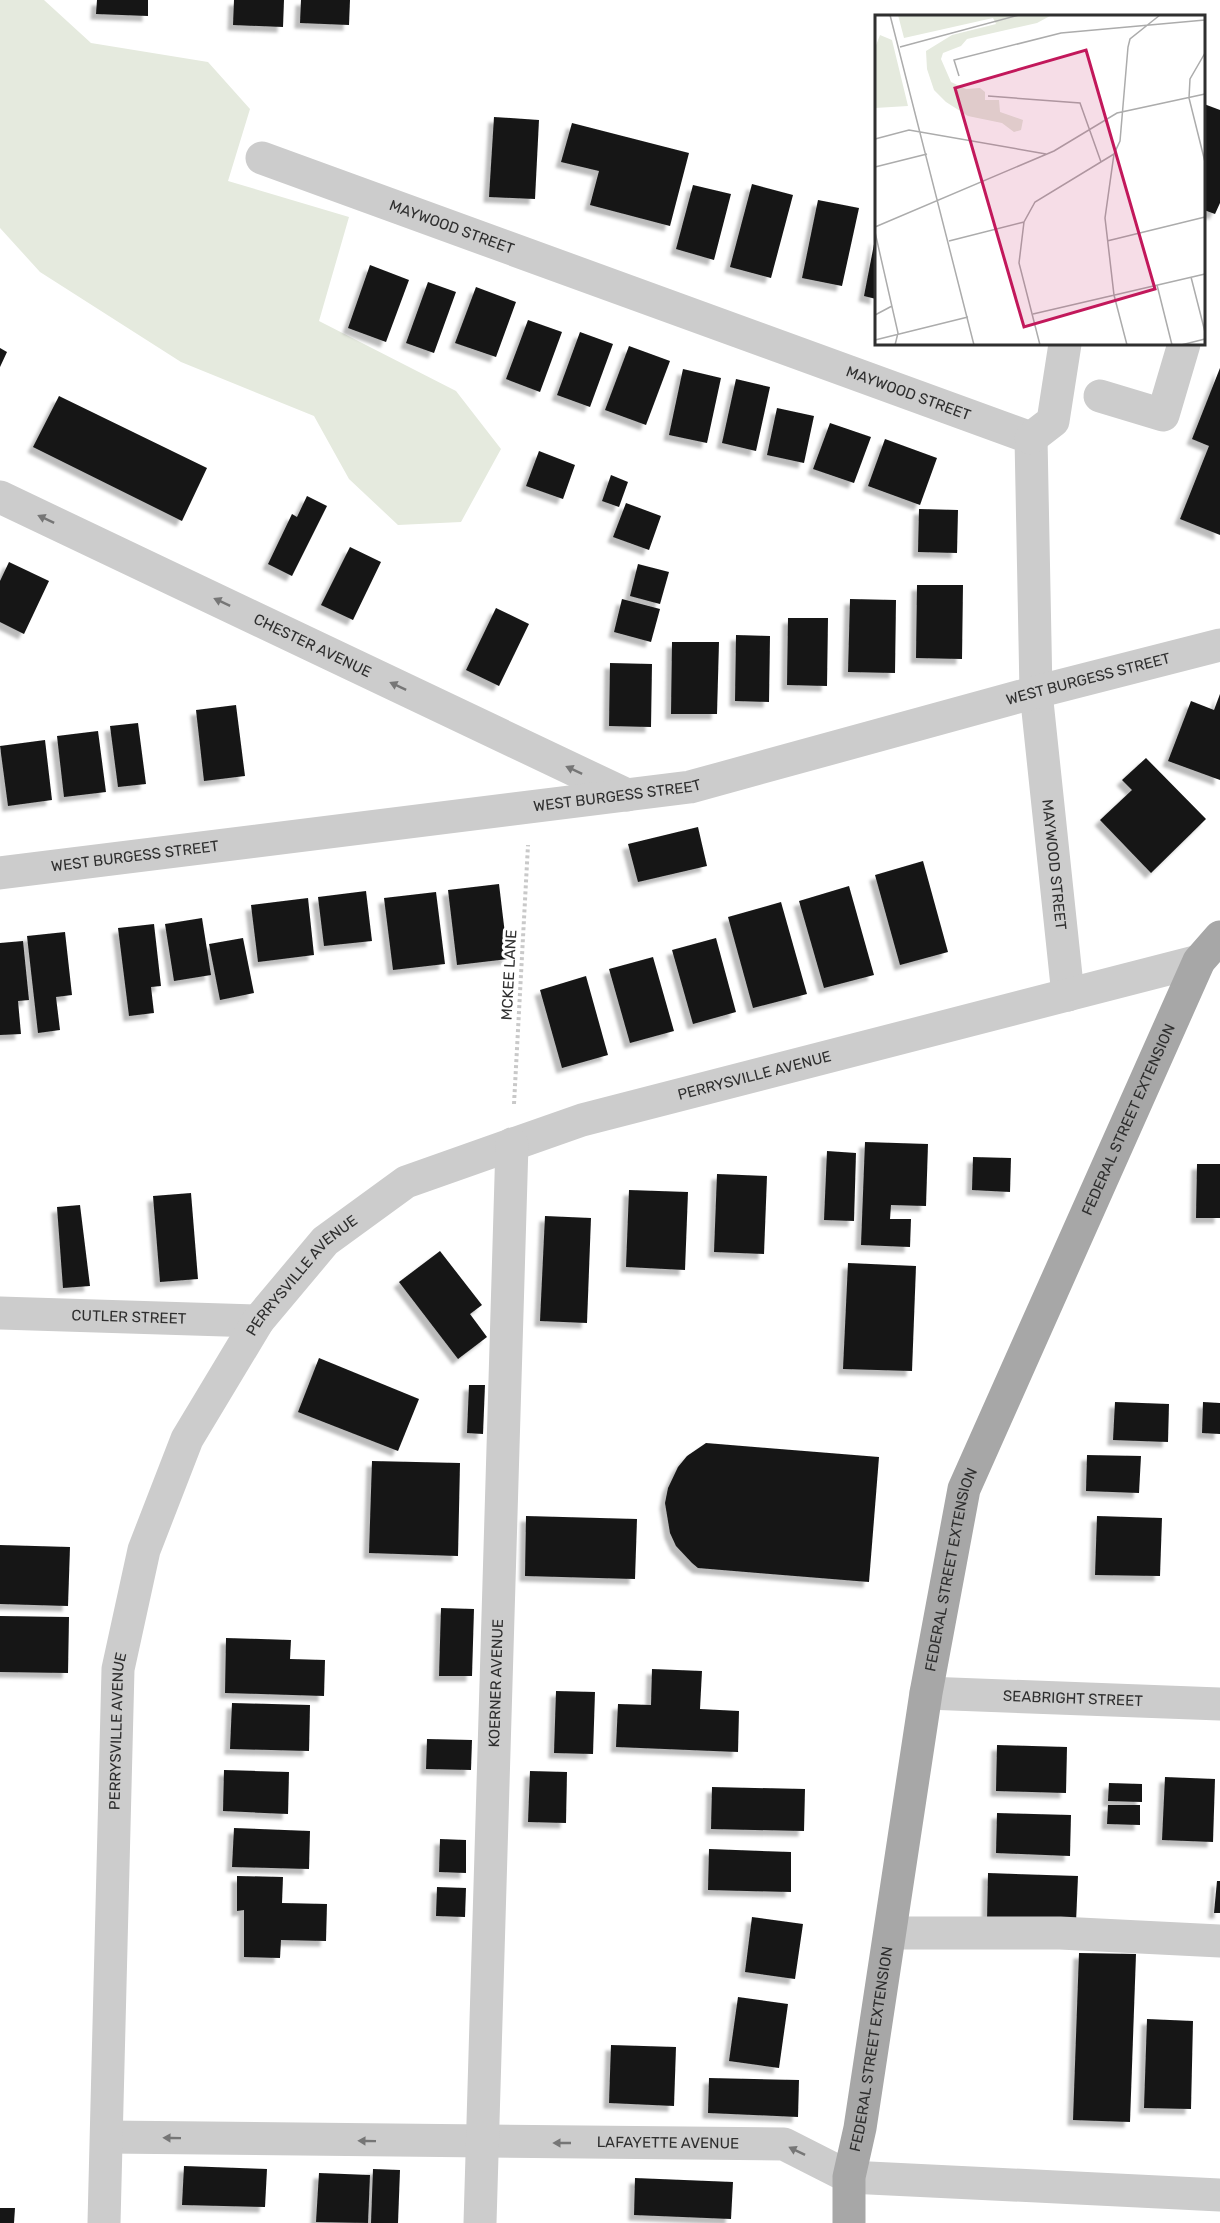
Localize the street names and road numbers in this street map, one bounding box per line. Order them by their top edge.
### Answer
street label: MAYWOOD STREET [387,196,517,258]
street label: MAYWOOD STREET [844,362,974,424]
street label: CHESTER AVENUE [251,610,374,681]
street label: WEST BURGESS STREET [1004,649,1173,709]
street label: WEST BURGESS STREET [532,775,703,815]
street label: MAYWOOD STREET [1038,798,1070,931]
street label: WEST BURGESS STREET [50,837,220,876]
street label: MCKEE LANE [498,929,520,1021]
street label: FEDERAL STREET EXTENSION [1078,1021,1179,1218]
street label: PERRYSVILLE AVENUE [676,1047,833,1104]
street label: PERRYSVILLE AVENUE [242,1211,361,1339]
street label: CUTLER STREET [71,1306,187,1328]
street label: FEDERAL STREET EXTENSION [921,1465,981,1673]
street label: KOERNER AVENUE [485,1619,507,1748]
street label: PERRYSVILLE AVENUE [105,1651,130,1810]
street label: SEABRIGHT STREET [1003,1687,1144,1710]
street label: FEDERAL STREET EXTENSION [846,1945,896,2153]
street label: LAFAYETTE AVENUE [597,2133,739,2153]

